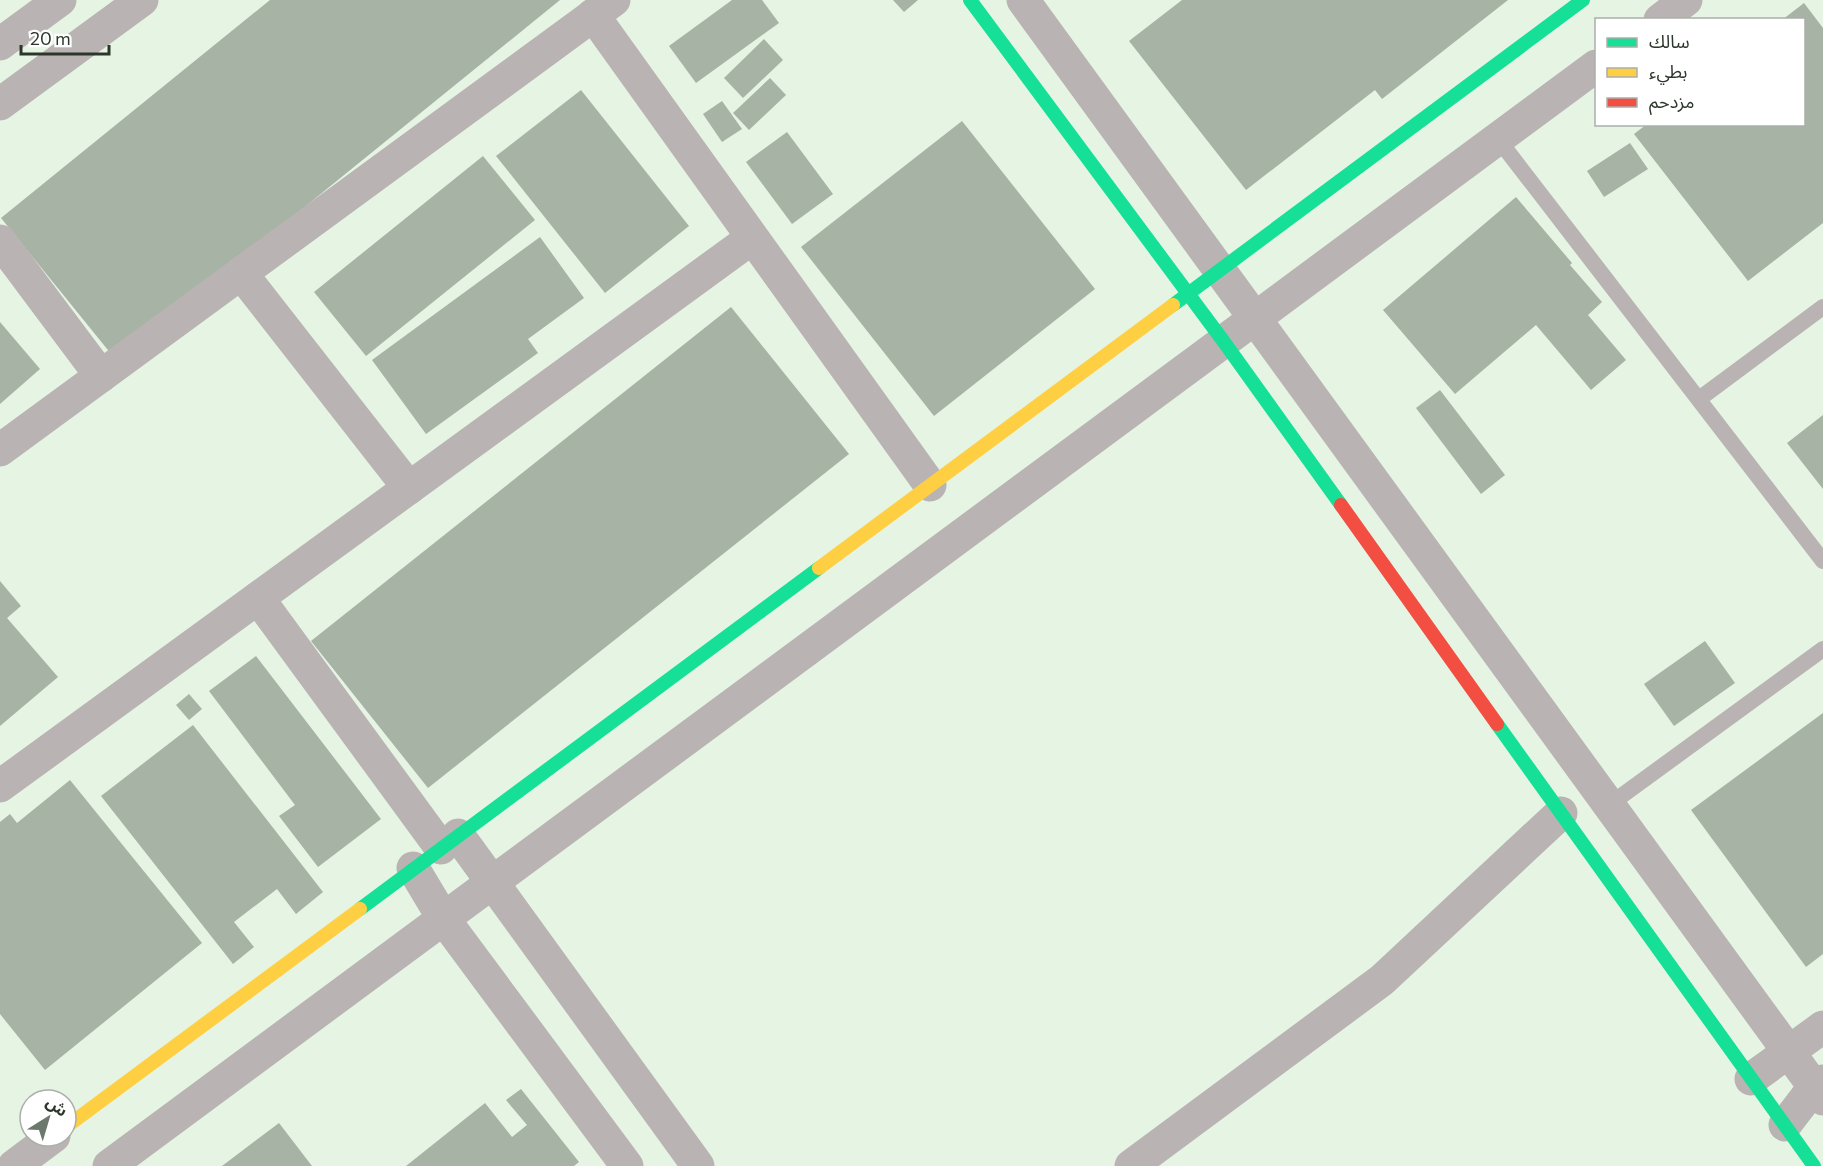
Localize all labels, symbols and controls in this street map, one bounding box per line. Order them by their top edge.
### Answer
scale bar [21,18,110,56]
legend [1595,18,1805,126]
text: 20 m [30,27,71,49]
text: سالك [1649,30,1690,52]
text: بطيء [1649,60,1687,85]
text: مزدحم [1649,90,1694,115]
north arrow [18,1088,78,1148]
text: ش [42,1091,72,1121]

